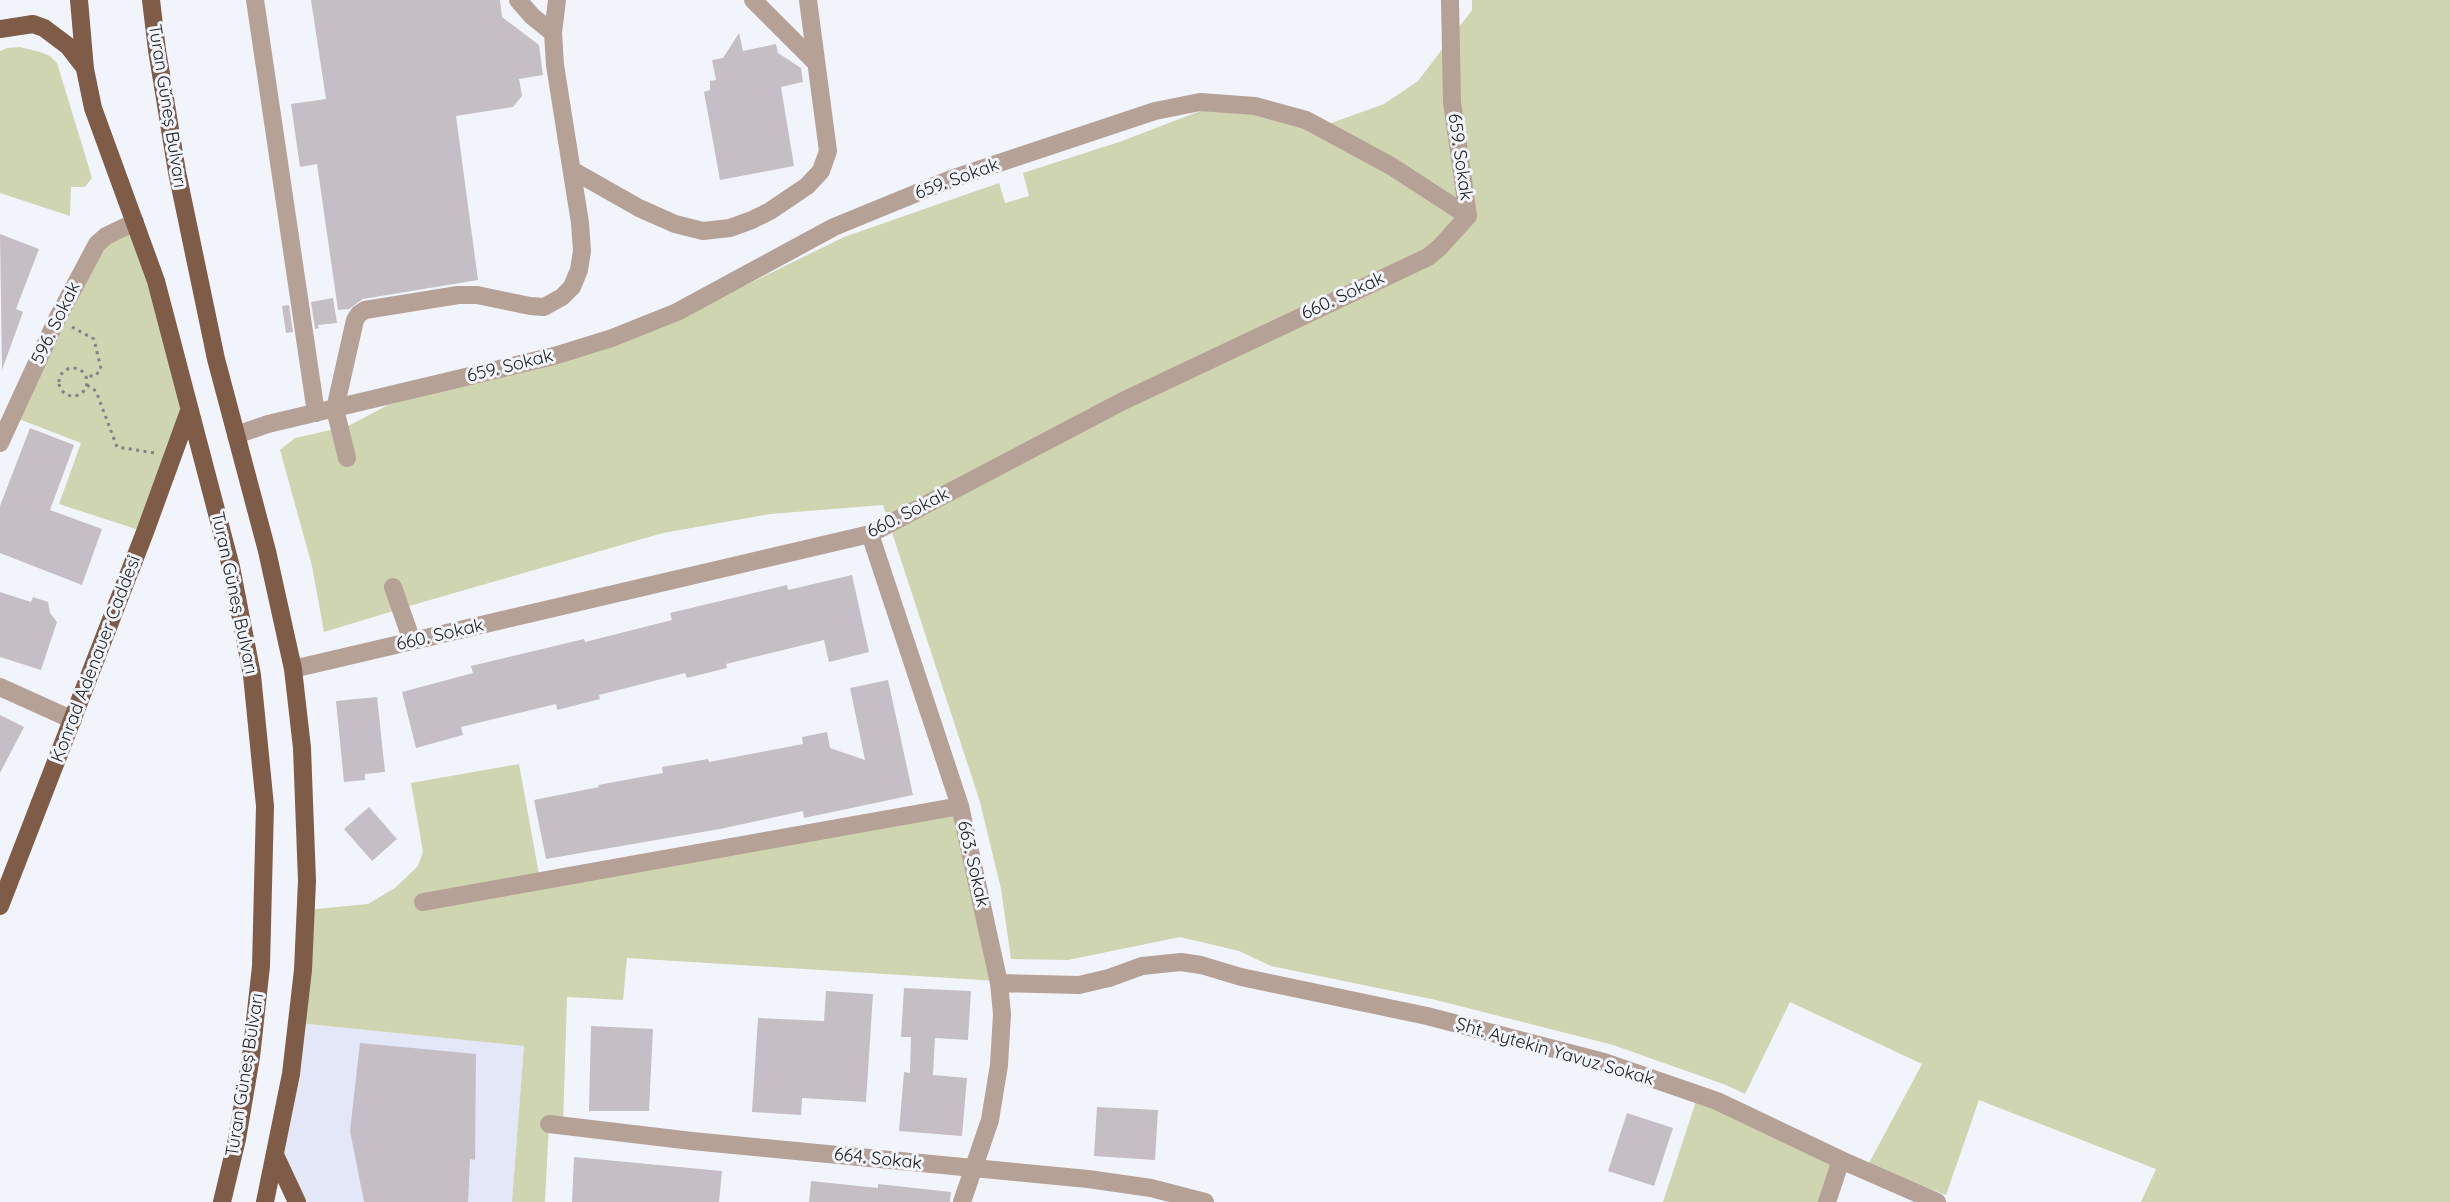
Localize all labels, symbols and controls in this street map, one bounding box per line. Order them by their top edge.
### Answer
street label: Turan Güneş Bulvarı [143,23,191,189]
street label: 659. Sokak [1443,112,1477,202]
street label: 659. Sokak [912,154,1002,204]
street label: 660. Sokak [1298,267,1388,325]
street label: 596. Sokak [27,278,85,368]
street label: 659. Sokak [465,345,555,387]
street label: 660. Sokak [863,483,953,543]
street label: Turan Güneş Bulvarı [206,510,262,676]
street label: Konrad Adenauer Caddesi [47,553,145,765]
street label: 660. Sokak [394,614,486,656]
street label: 663. Sokak [953,819,993,909]
street label: Turan Güneş Bulvarı [221,992,269,1158]
street label: Şht. Aytekin Yavuz Sokak [1453,1013,1657,1091]
street label: 664. Sokak [833,1144,923,1174]

